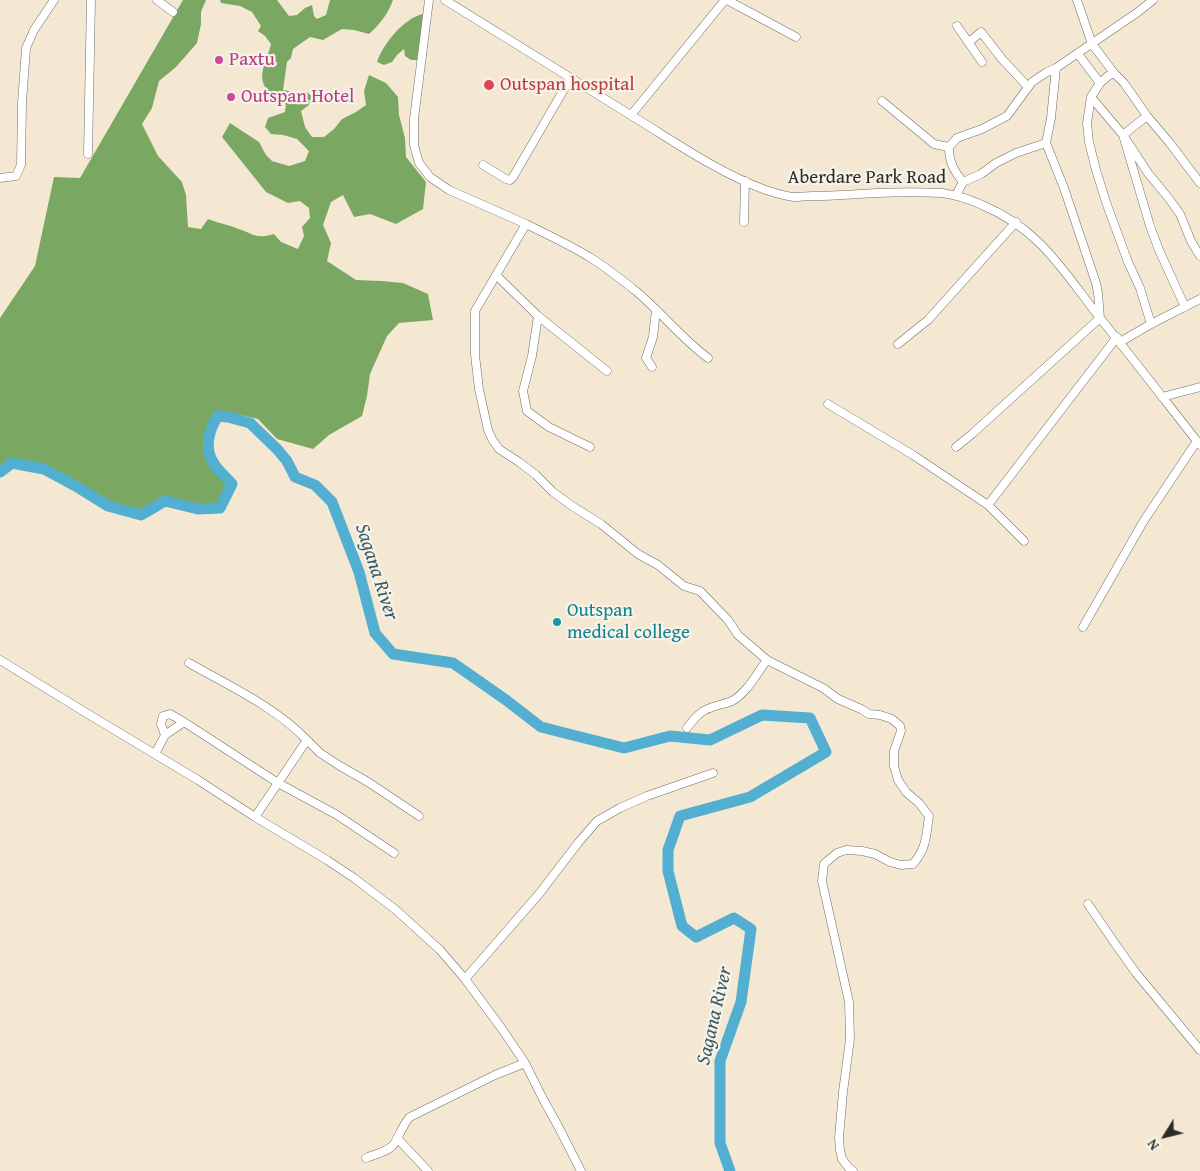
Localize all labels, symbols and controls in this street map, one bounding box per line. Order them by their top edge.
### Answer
place label: Paxtu [229,49,275,71]
marker: Paxtu [213,54,225,66]
place label: Outspan hospital [500,74,635,96]
marker: Outspan hospital [482,78,496,92]
place label: Outspan Hotel [241,86,354,108]
marker: Outspan Hotel [225,91,237,103]
street label: Aberdare Park Road [788,167,946,189]
water label: Sagana River [349,521,403,623]
place label: Outspan medical college [567,600,690,644]
marker: Outspan medical college [551,616,563,628]
water label: Sagana River [692,965,738,1067]
north arrow [1140,1111,1190,1161]
text: N [1142,1135,1164,1154]

